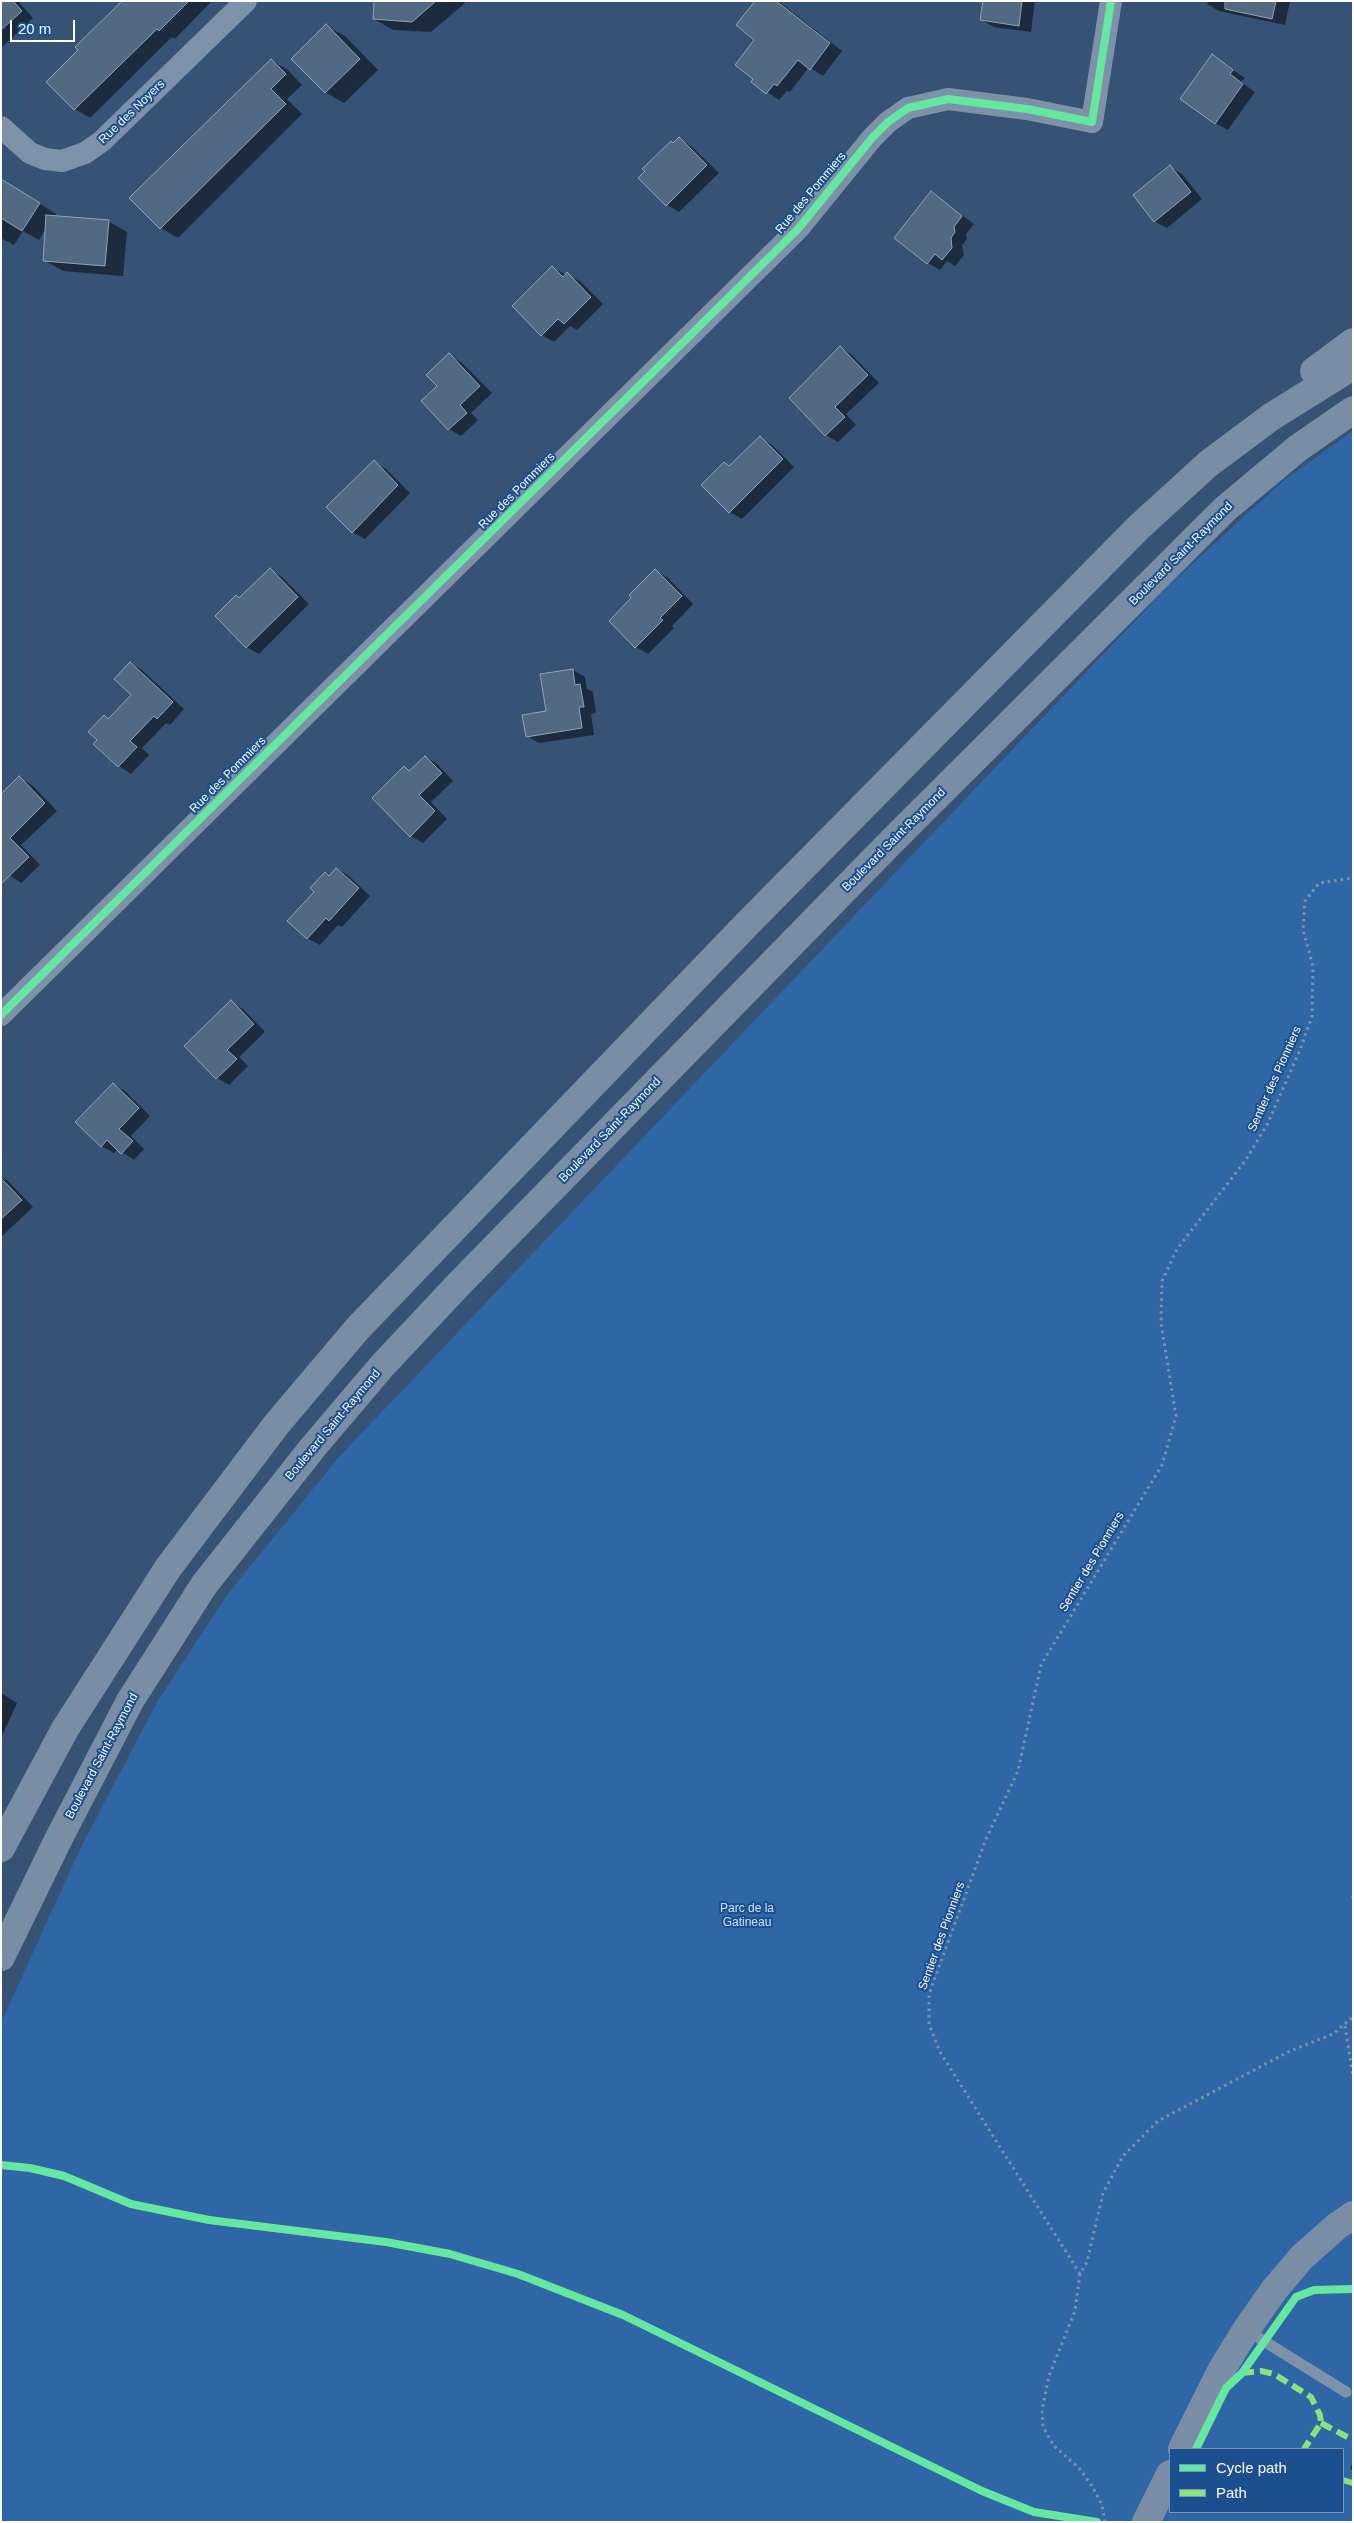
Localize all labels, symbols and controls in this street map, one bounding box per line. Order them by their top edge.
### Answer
scale bar [12,10,78,42]
text: 20 m [18,20,51,37]
street label: Rue des Noyers [96,77,168,147]
street label: Rue des Pommiers [773,149,849,237]
street label: Rue des Pommiers [476,450,558,532]
street label: Boulevard Saint-Raymond [1126,499,1236,609]
street label: Rue des Pommiers [187,734,269,816]
street label: Boulevard Saint-Raymond [839,785,949,895]
street label: Sentier des Pionniers [1245,1024,1305,1134]
street label: Boulevard Saint-Raymond [556,1075,664,1185]
street label: Boulevard Saint-Raymond [282,1367,384,1483]
street label: Sentier des Pionniers [1056,1509,1128,1615]
street label: Boulevard Saint-Raymond [63,1691,141,1821]
street label: Sentier des Pionniers [916,1880,968,1992]
park label: Parc de la Gatineau [720,1902,774,1930]
legend [1169,2448,1344,2513]
text: Cycle path [1216,2459,1287,2476]
text: Path [1216,2484,1247,2501]

